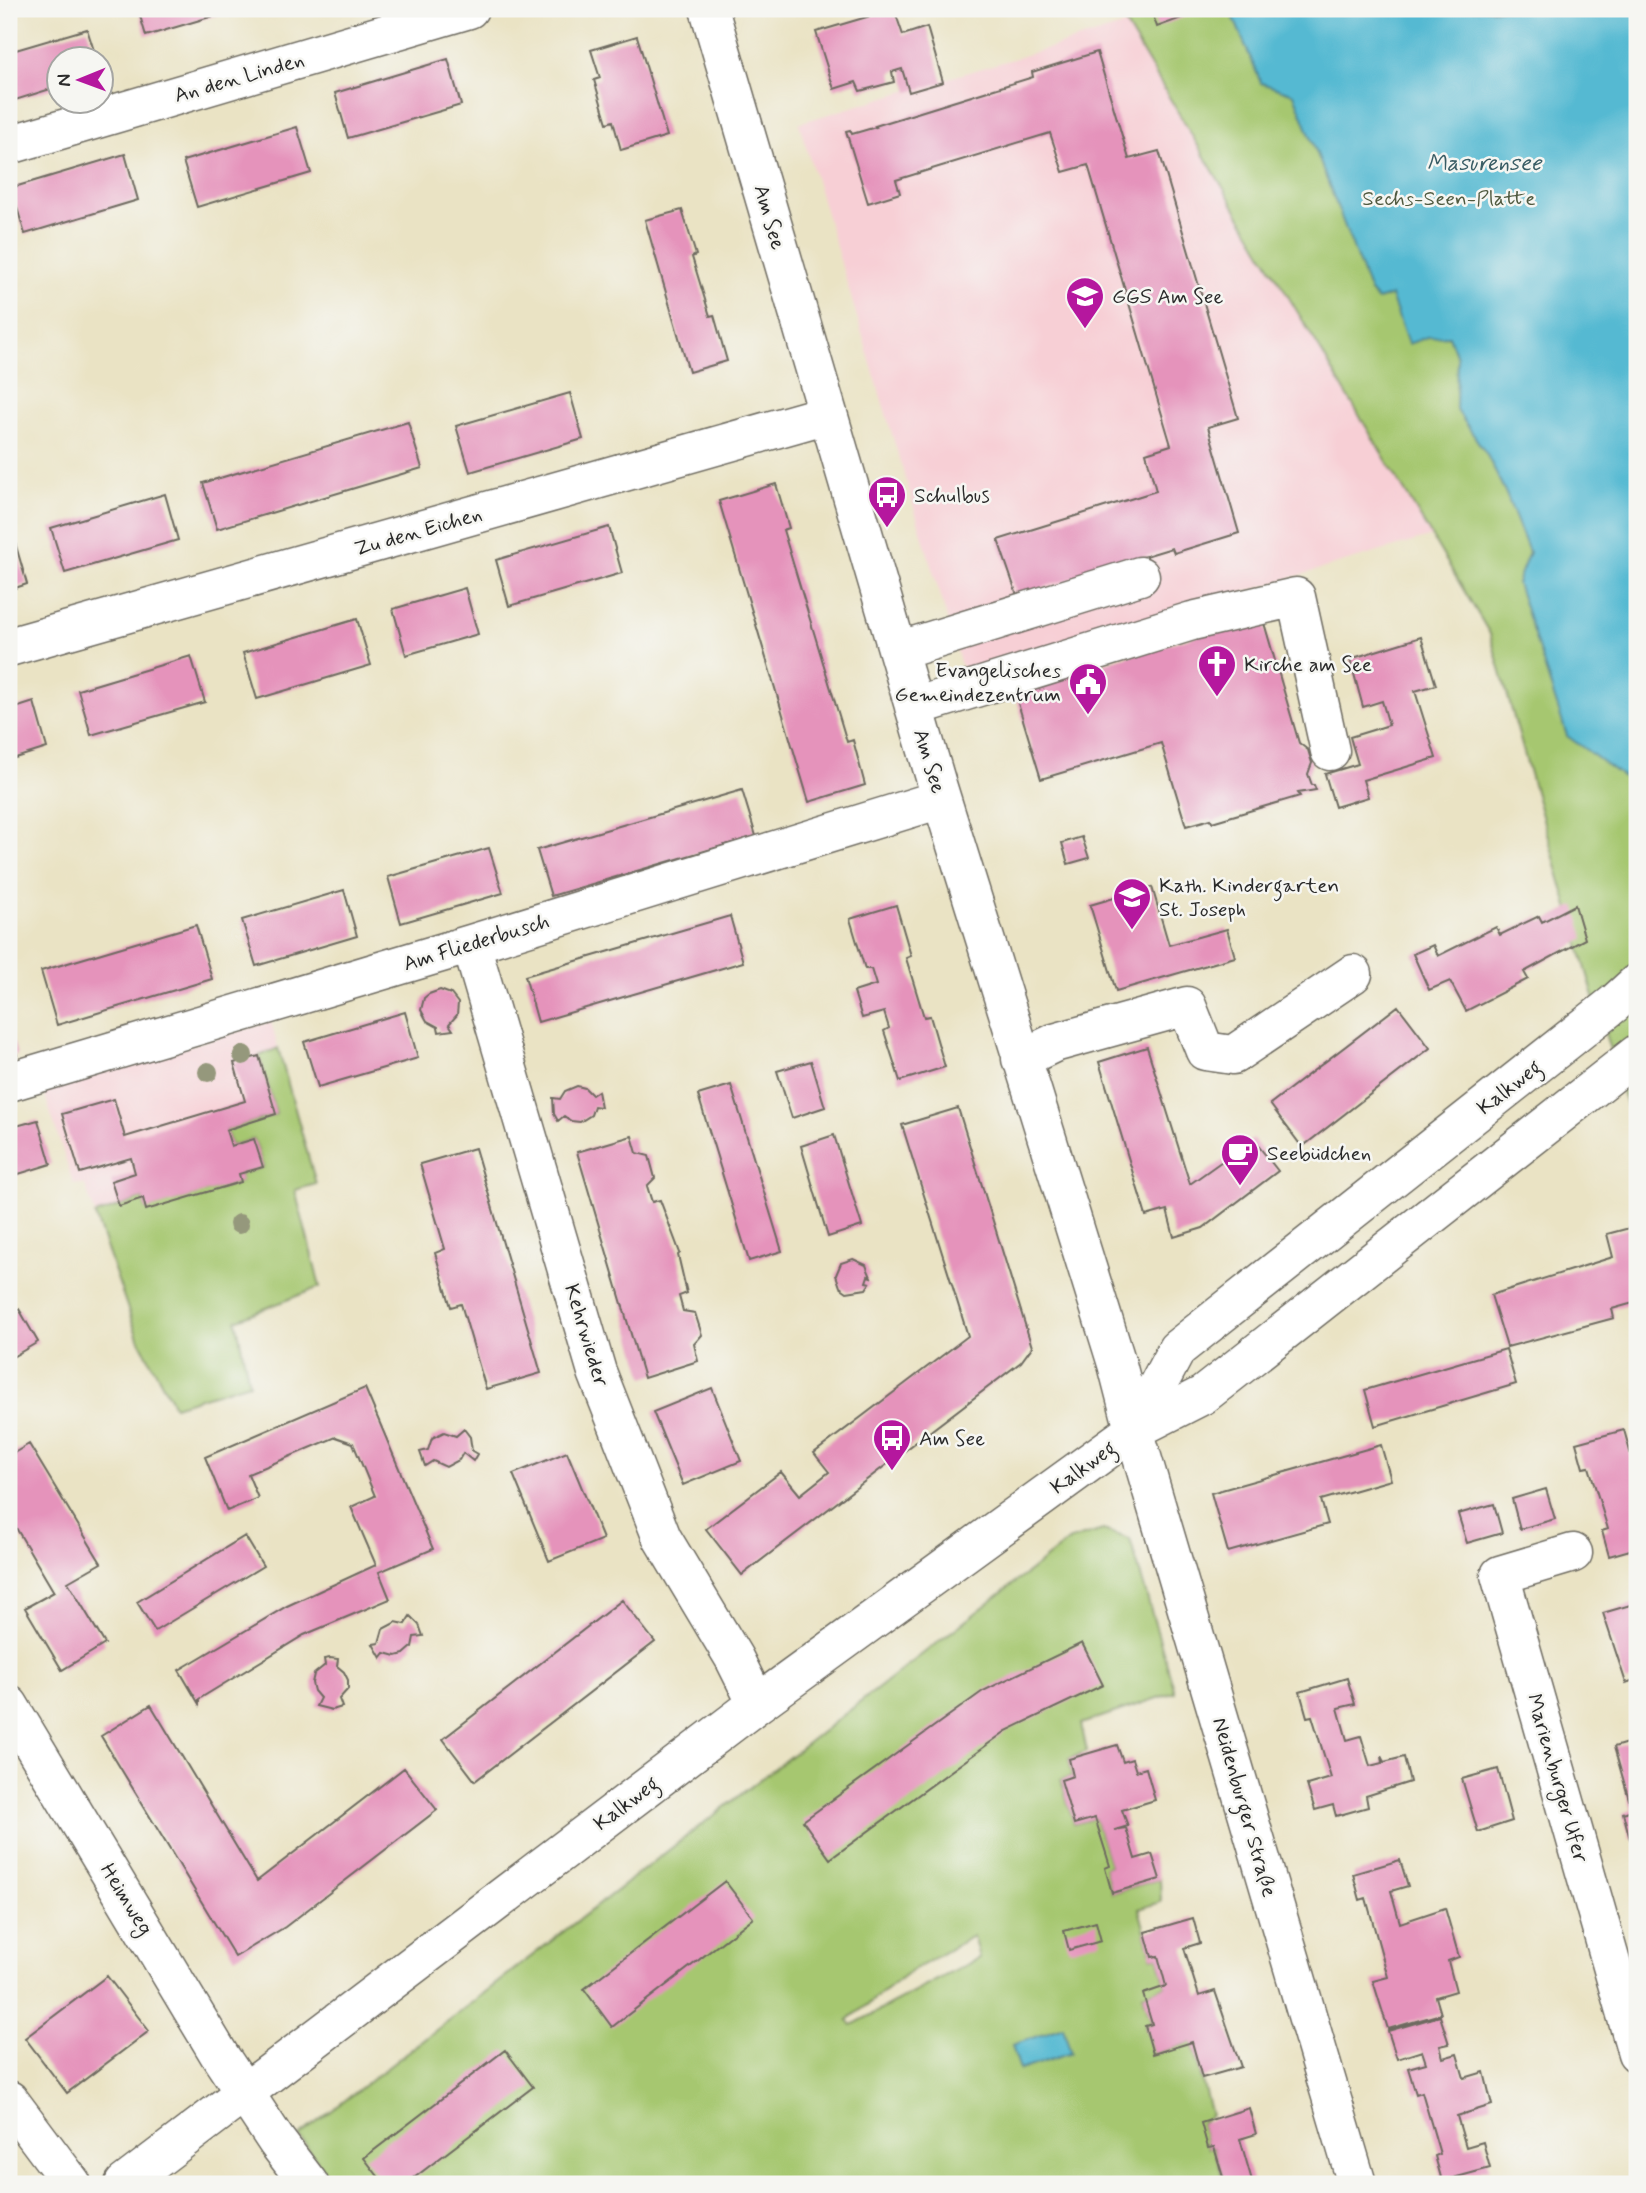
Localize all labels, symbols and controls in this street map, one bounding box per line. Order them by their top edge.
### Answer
north arrow [46,46,116,116]
street label: An den Linden [171,46,308,110]
text: N [52,74,77,87]
water label: Masurensee [1427,149,1543,179]
street label: Am See [746,182,792,253]
park label: Sechs-Seen-Platte [1362,185,1536,213]
school or university icon: GGS Am See [1064,275,1106,330]
place label: GGS Am See [1112,283,1224,311]
bus stop icon: Schulbus [866,474,908,529]
place label: Schulbus [914,482,990,510]
street label: Zu den Eichen [351,500,485,564]
church icon: Kirche am See [1196,643,1238,698]
place label: Kirche am See [1244,651,1372,679]
place label: Evangelisches Gemeindezentrum [895,657,1061,709]
public building icon: Evangelisches Gemeindezentrum [1067,661,1109,716]
street label: Am See [906,726,952,797]
place label: Kath. Kindergarten St. Joseph [1159,872,1339,924]
school or university icon: Kath. Kindergarten St. Joseph [1111,876,1153,931]
street label: Am Fliederbusch [400,907,553,978]
street label: Kalkweg [1471,1054,1549,1123]
cafe icon: Seebüdchen [1219,1132,1261,1187]
place label: Seebüdchen [1267,1140,1371,1168]
street label: Kehrwieder [557,1281,615,1390]
bus stop icon: Am See [871,1417,913,1472]
place label: Am See [919,1425,985,1453]
street label: Kalkweg [1045,1434,1123,1503]
street label: Marienburger Ufer [1519,1691,1595,1866]
street label: Neidenburger Straße [1203,1714,1283,1901]
street label: Kalkweg [588,1770,666,1839]
street label: Heimweg [92,1858,159,1941]

